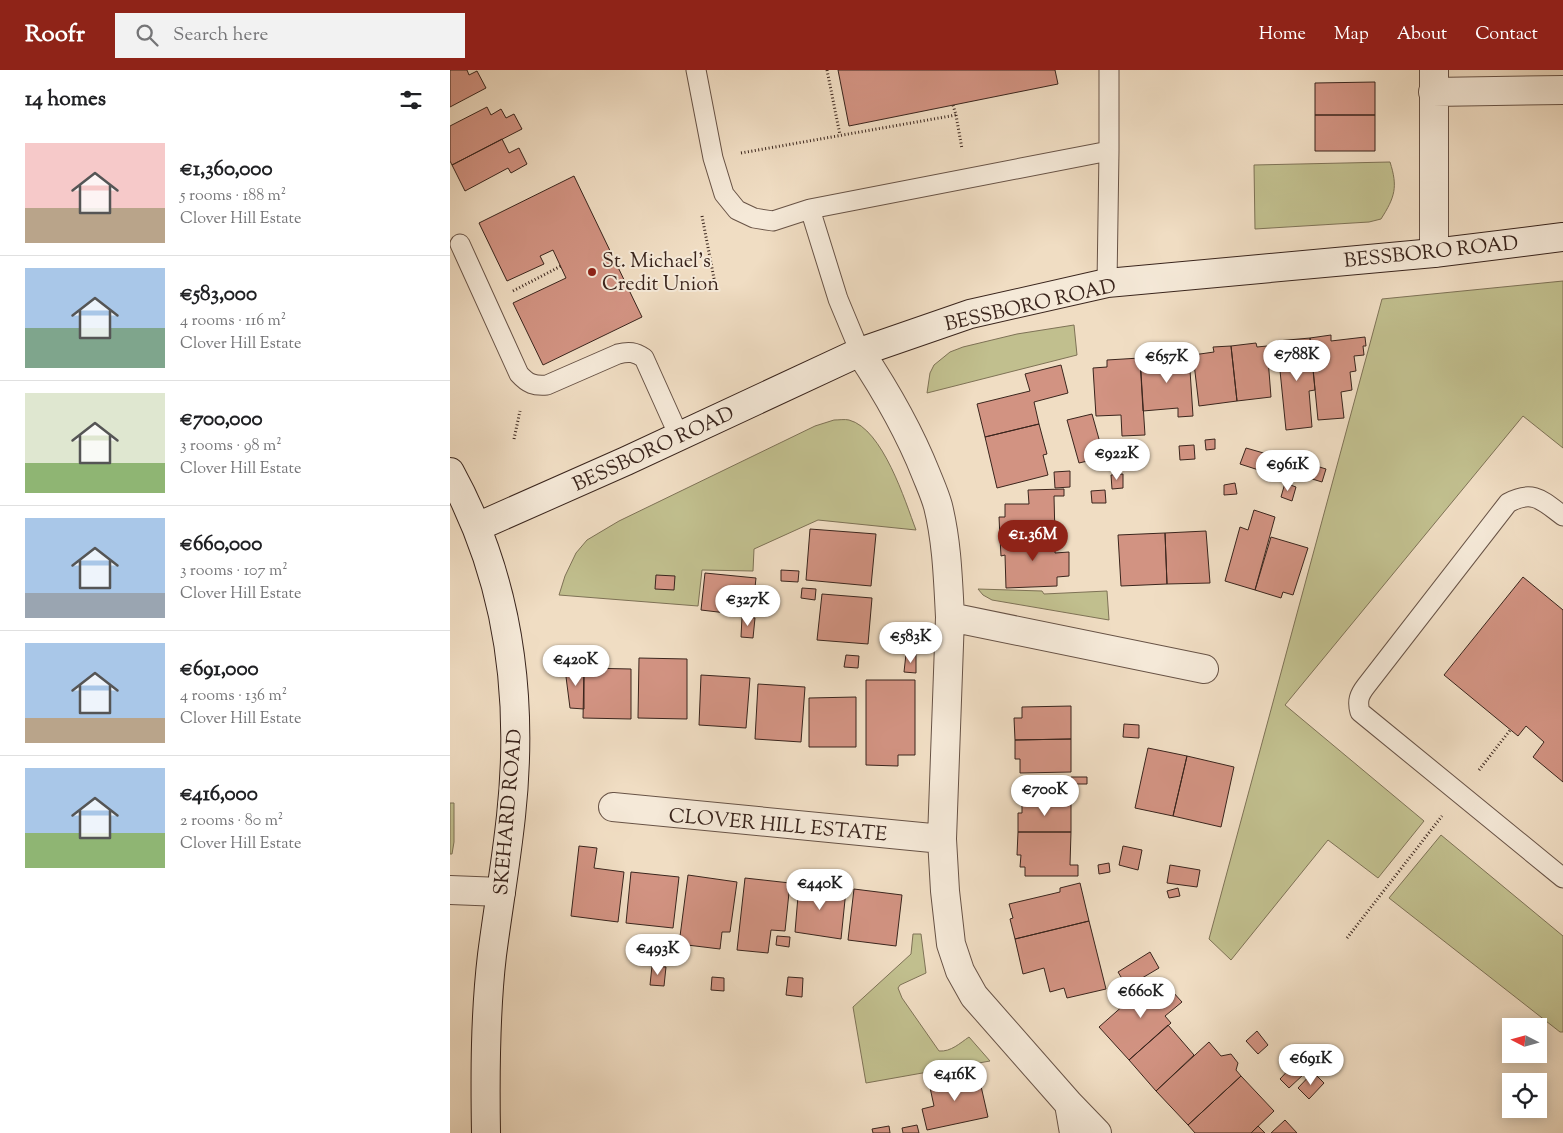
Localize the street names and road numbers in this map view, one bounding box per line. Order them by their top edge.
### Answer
street label: BESSBORO ROAD [1343,230,1520,277]
street label: BESSBORO ROAD [942,273,1119,340]
street label: BESSBORO ROAD [569,400,740,500]
street label: SKEHARD ROAD [488,728,531,897]
street label: CLOVER HILL ESTATE [667,802,888,850]

